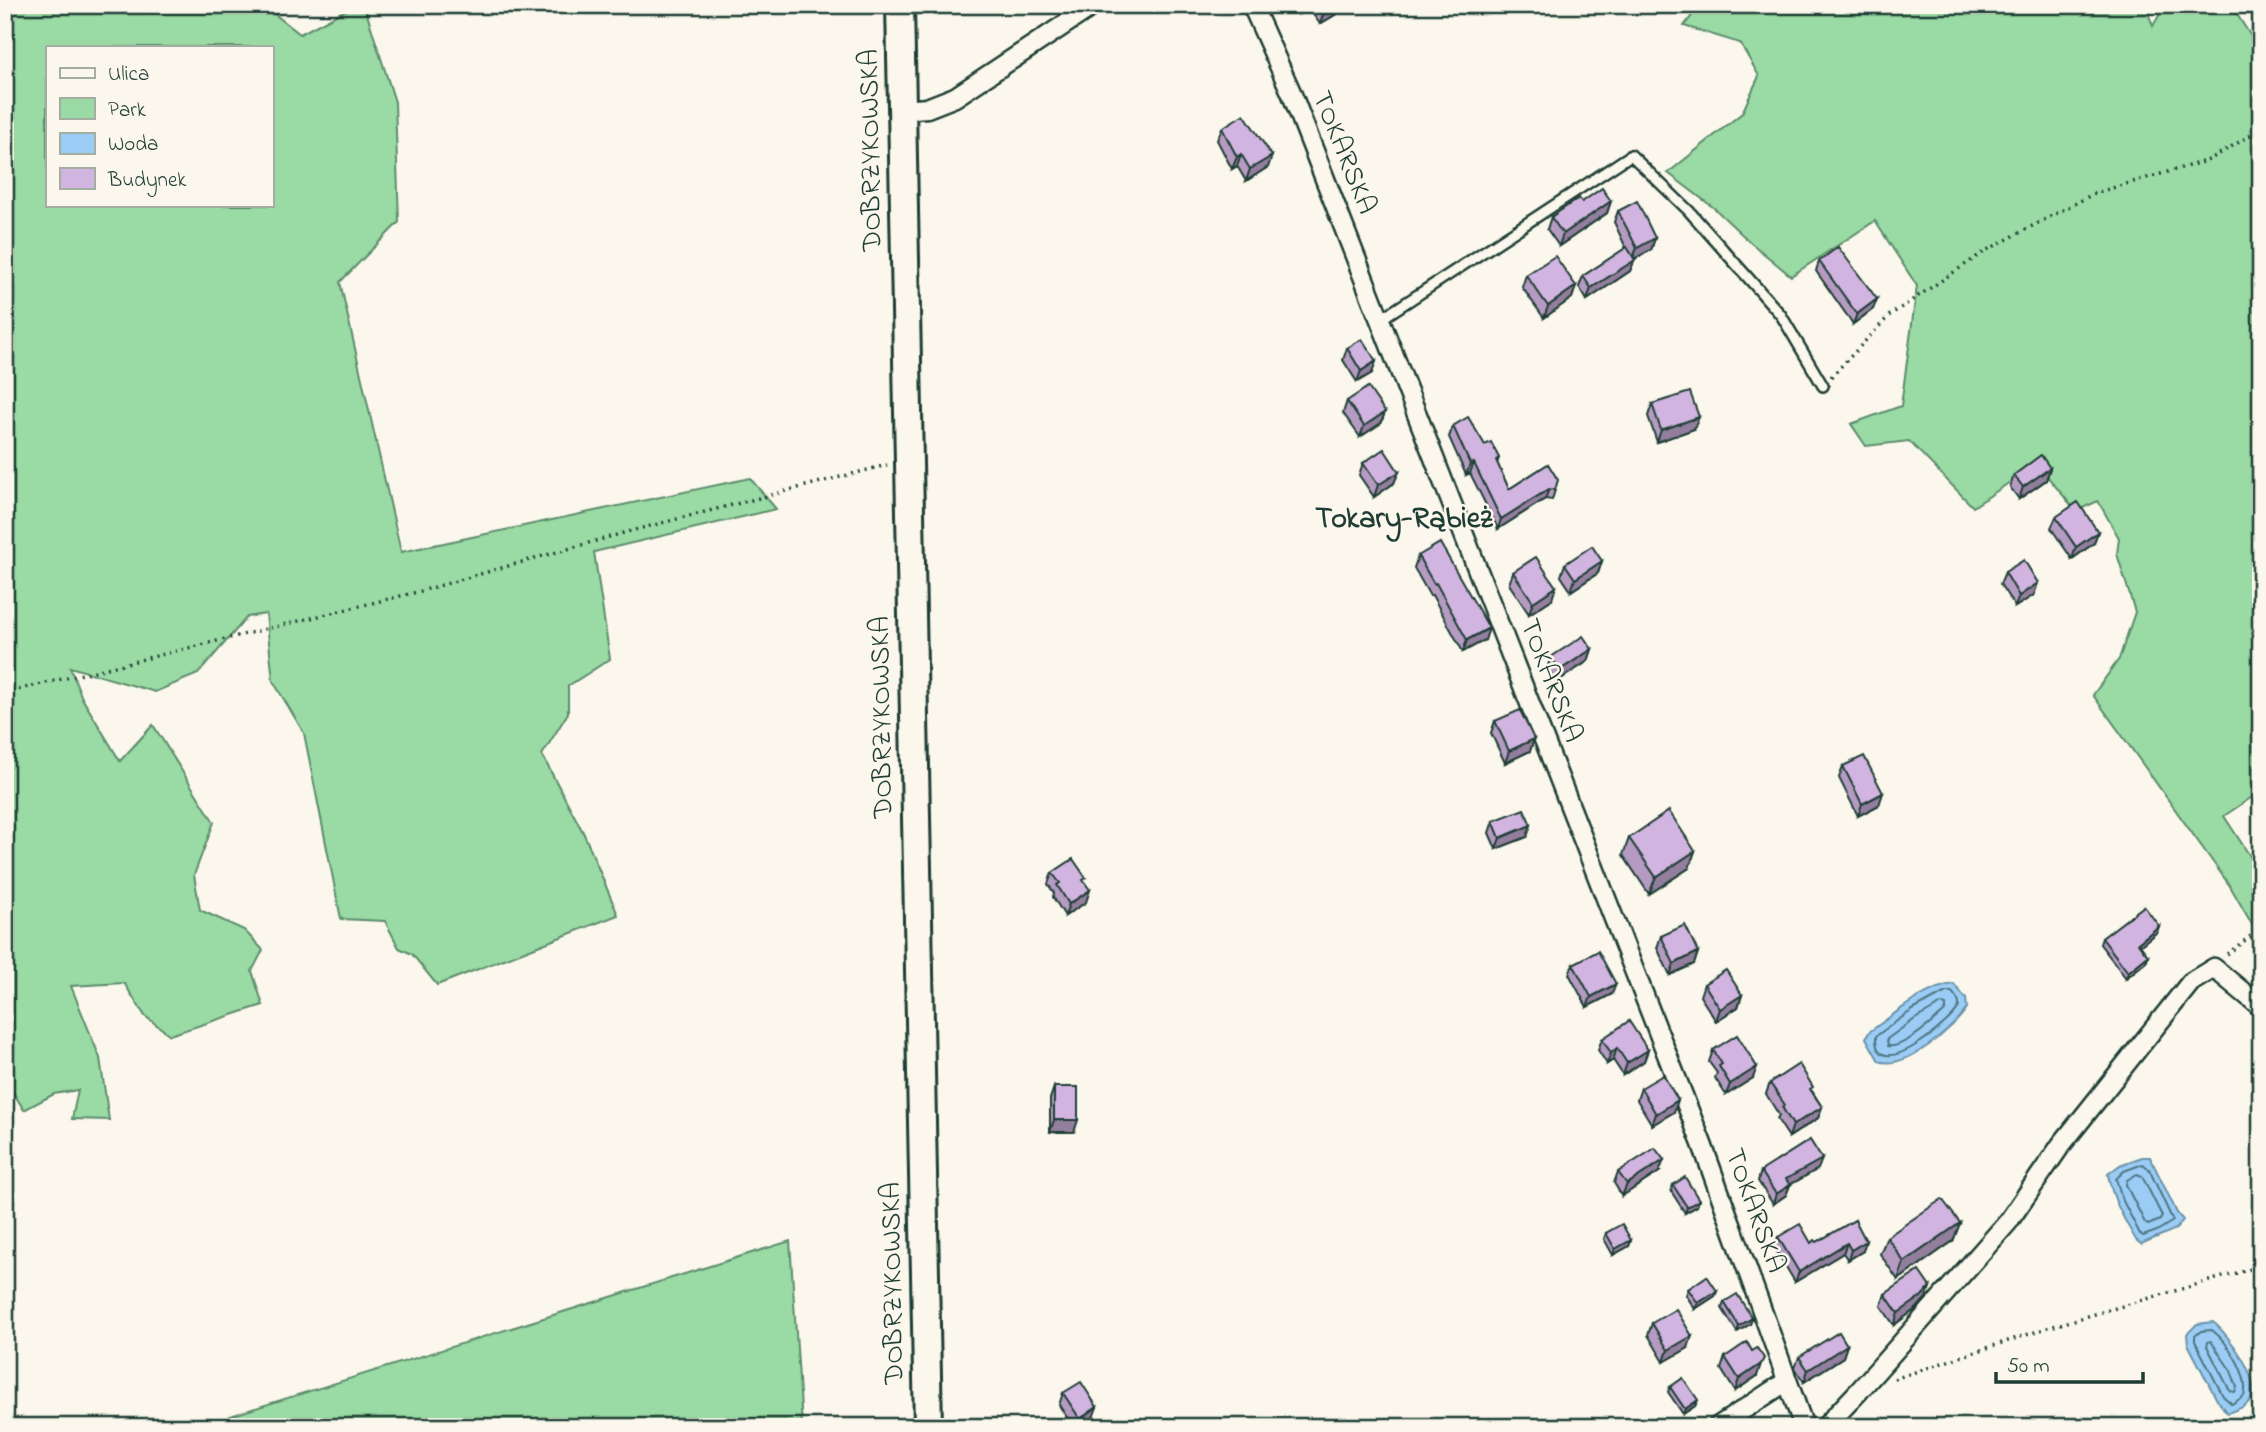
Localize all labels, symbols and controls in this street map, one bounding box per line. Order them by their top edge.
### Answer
legend [46,46,273,206]
street label: DOBRZYKOWSKA [850,48,894,253]
text: Ulica [108,60,149,90]
street label: TOKARSKA [1300,85,1386,221]
text: Park [108,96,147,126]
text: Woda [108,130,158,160]
text: Budynek [107,166,187,198]
district label: Tokary-Rąbież [1315,498,1494,542]
street label: TOKARSKA [1508,613,1592,749]
street label: DOBRZYKOWSKA [861,615,905,820]
street label: TOKARSKA [1713,1143,1795,1279]
street label: DOBRZYKOWSKA [872,1181,916,1386]
scale bar [1996,1341,2144,1385]
text: 50 m [2007,1352,2050,1382]

